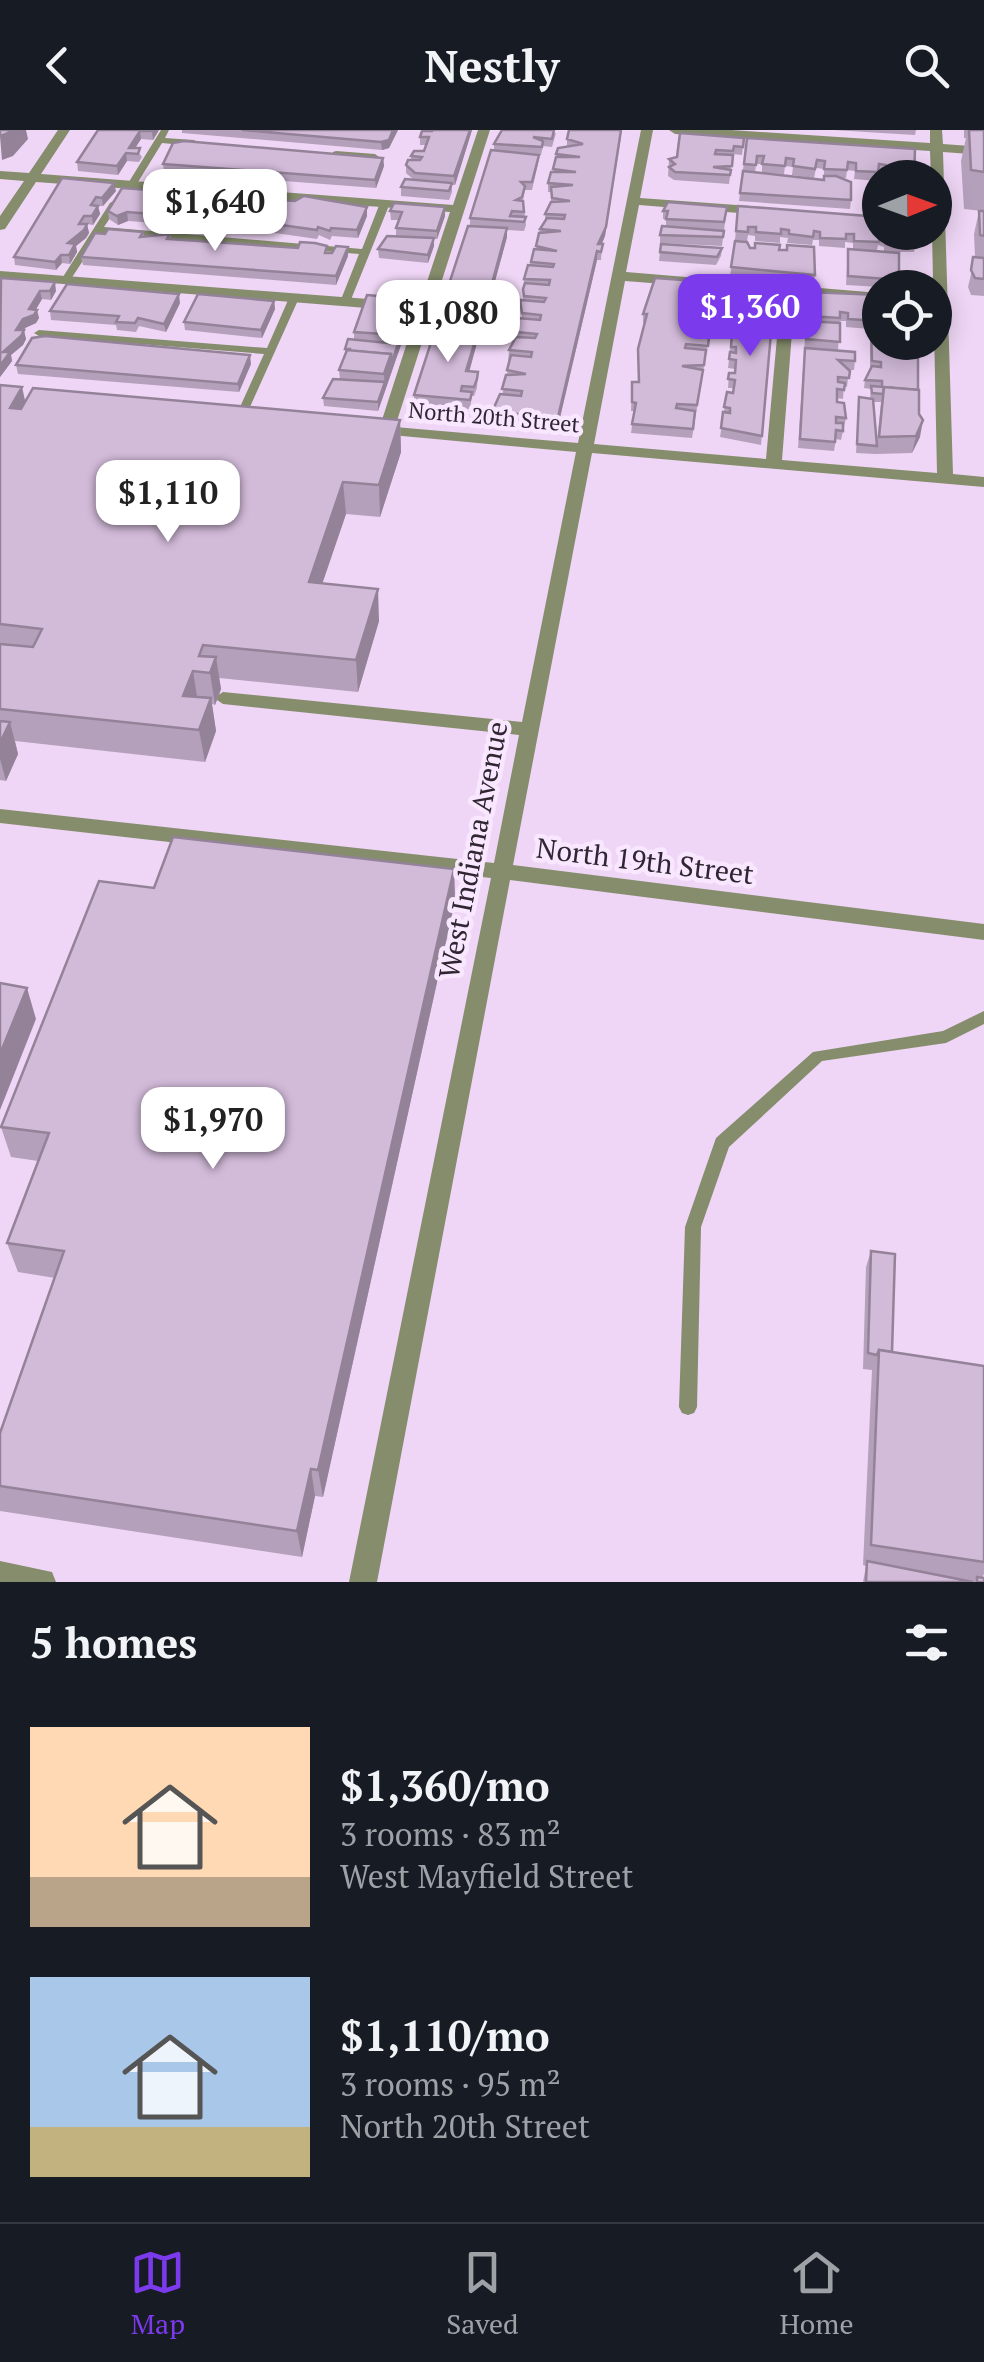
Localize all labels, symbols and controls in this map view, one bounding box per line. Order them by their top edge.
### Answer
text: Nestly [424,35,560,95]
icon: back [30,38,85,93]
icon: search [899,38,954,93]
north arrow [862,160,952,250]
map controls [862,160,952,360]
pin: $1,640 [134,169,296,254]
text: $1,640 [165,180,265,222]
button: locate [862,270,952,360]
pin: $1,360 [669,274,831,359]
pin: $1,080 [367,280,529,365]
text: $1,360 [700,285,800,327]
text: $1,080 [398,291,498,333]
street label: North 20th Street [407,395,581,438]
pin: $1,110 [87,460,249,545]
text: $1,110 [118,471,218,513]
street label: West Indiana Avenue [429,718,516,982]
street label: North 19th Street [534,829,756,892]
pin: $1,970 [132,1087,294,1172]
text: $1,970 [163,1098,263,1140]
text: 5 homes [30,1614,197,1670]
icon: filters [899,1615,954,1670]
text: $1,360/mo [340,1757,550,1813]
icon: home [110,1767,230,1887]
text: 3 rooms · 83 m² [340,1813,561,1855]
text: West Mayfield Street [340,1855,633,1897]
text: $1,110/mo [340,2007,550,2063]
icon: home [110,2017,230,2137]
text: 3 rooms · 95 m² [340,2063,561,2105]
text: North 20th Street [340,2105,590,2147]
tab: Map [130,2245,185,2342]
tab: Saved [446,2245,519,2342]
tab: Home [779,2245,854,2342]

